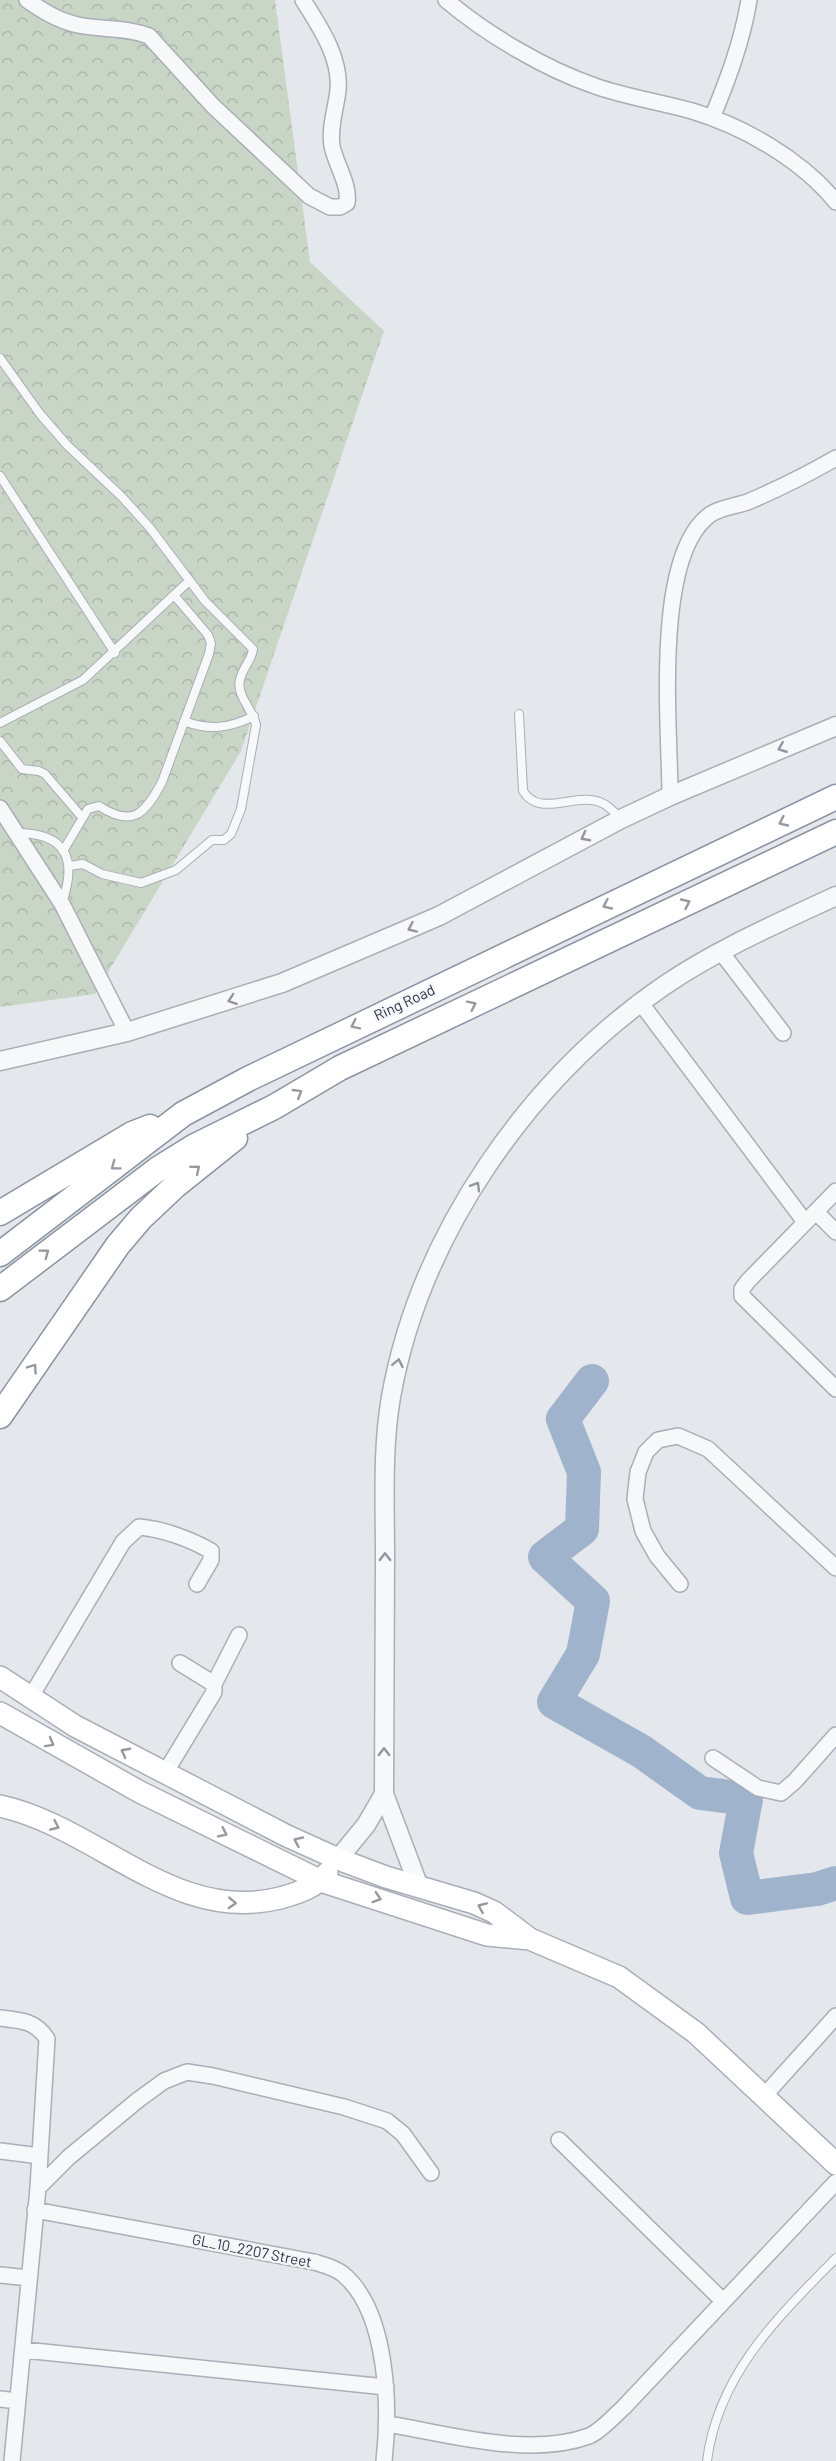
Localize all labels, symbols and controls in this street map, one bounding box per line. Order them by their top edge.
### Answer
one-way arrow [777,741,788,753]
one-way arrow [779,814,790,826]
one-way arrow [581,830,592,841]
one-way arrow [602,898,613,910]
one-way arrow [680,898,691,910]
one-way arrow [408,920,419,932]
street label: Ring Road [371,980,437,1024]
one-way arrow [227,993,238,1006]
one-way arrow [466,1000,477,1012]
one-way arrow [350,1018,361,1030]
one-way arrow [292,1088,302,1100]
one-way arrow [111,1159,122,1170]
one-way arrow [189,1165,200,1176]
one-way arrow [469,1182,481,1192]
one-way arrow [39,1249,50,1260]
one-way arrow [391,1359,404,1369]
one-way arrow [26,1363,37,1374]
one-way arrow [379,1553,391,1562]
one-way arrow [44,1736,54,1747]
one-way arrow [121,1748,131,1759]
one-way arrow [378,1748,390,1757]
one-way arrow [48,1819,59,1831]
one-way arrow [217,1825,228,1837]
one-way arrow [294,1836,305,1848]
one-way arrow [371,1891,382,1904]
one-way arrow [228,1896,237,1909]
one-way arrow [477,1902,488,1914]
street label: GL_10_2207 Street [191,2230,313,2270]

